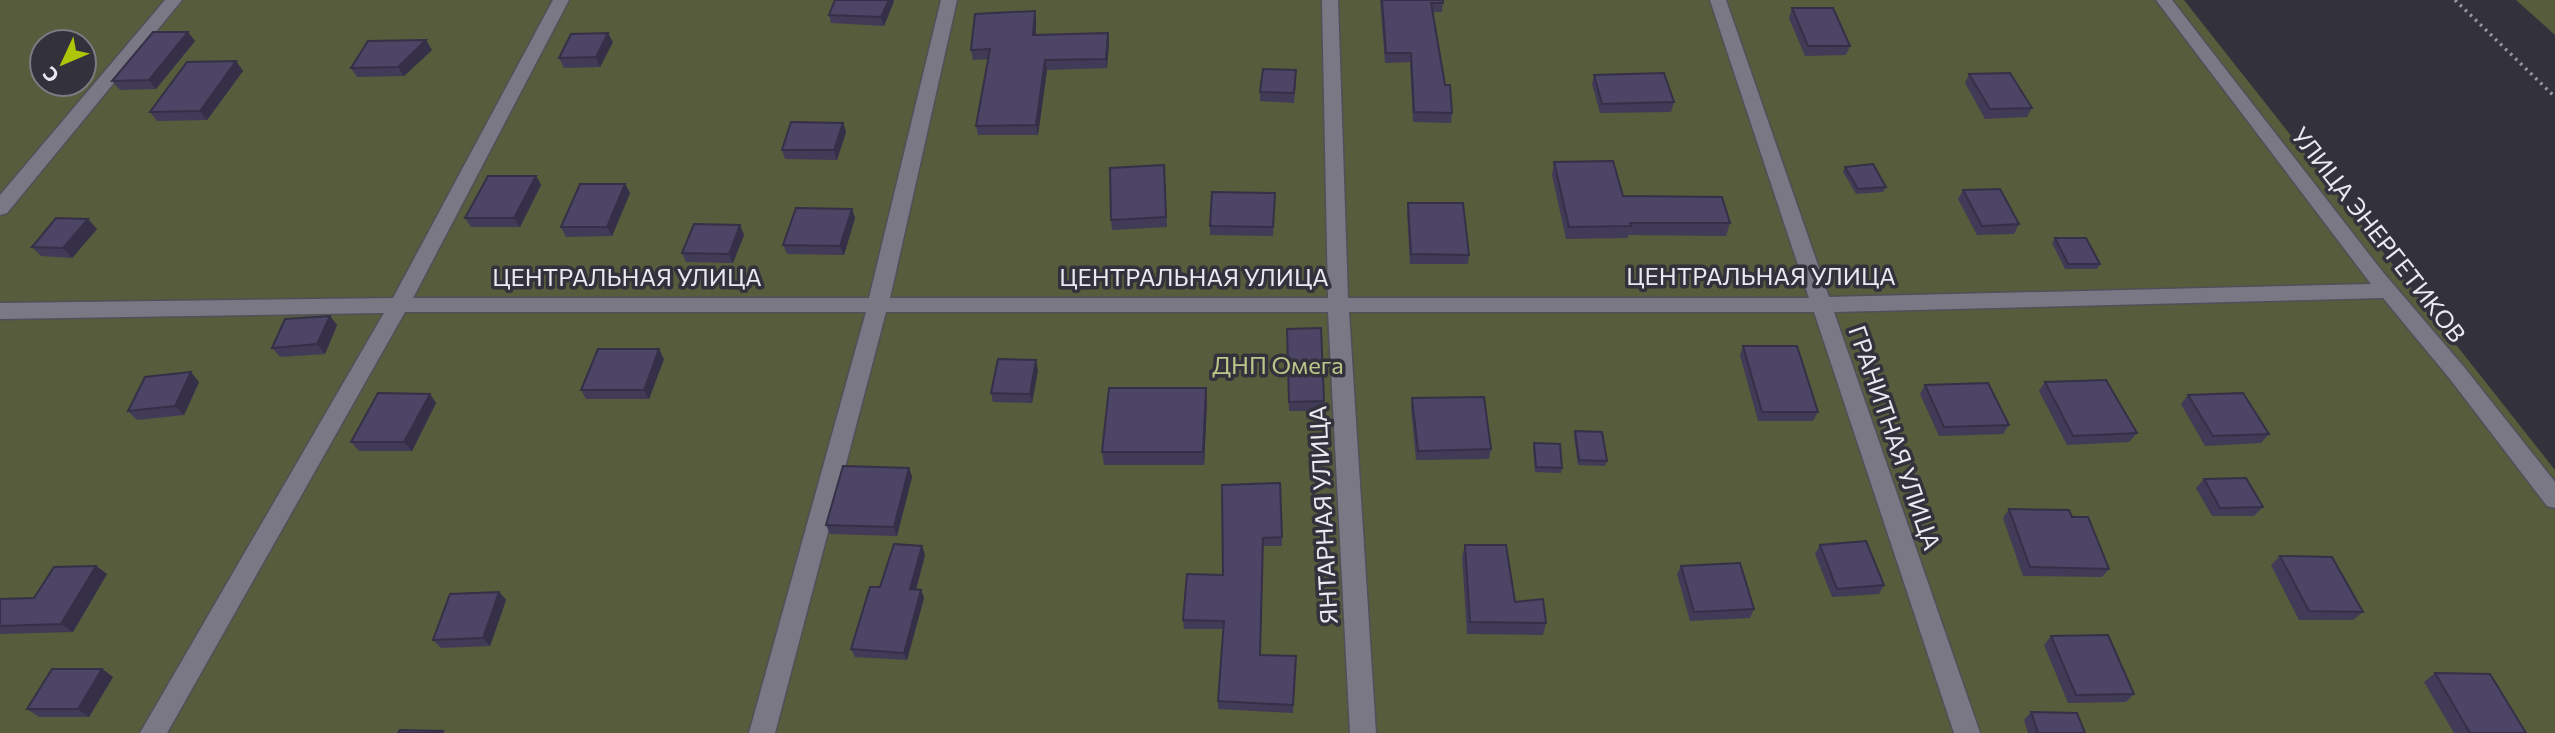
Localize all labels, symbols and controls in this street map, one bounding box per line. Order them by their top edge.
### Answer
north arrow [28,28,98,98]
text: С [38,62,63,88]
street label: УЛИЦА ЭНЕРГЕТИКОВ [2286,121,2472,347]
street label: ЦЕНТРАЛЬНАЯ УЛИЦА [1626,261,1896,290]
street label: ЦЕНТРАЛЬНАЯ УЛИЦА [492,262,762,291]
street label: ЦЕНТРАЛЬНАЯ УЛИЦА [1059,262,1329,291]
street label: ГРАНИТНАЯ УЛИЦА [1843,321,1947,554]
park label: ДНП Омега [1212,350,1344,379]
street label: ЯНТАРНАЯ УЛИЦА [1302,405,1343,625]

